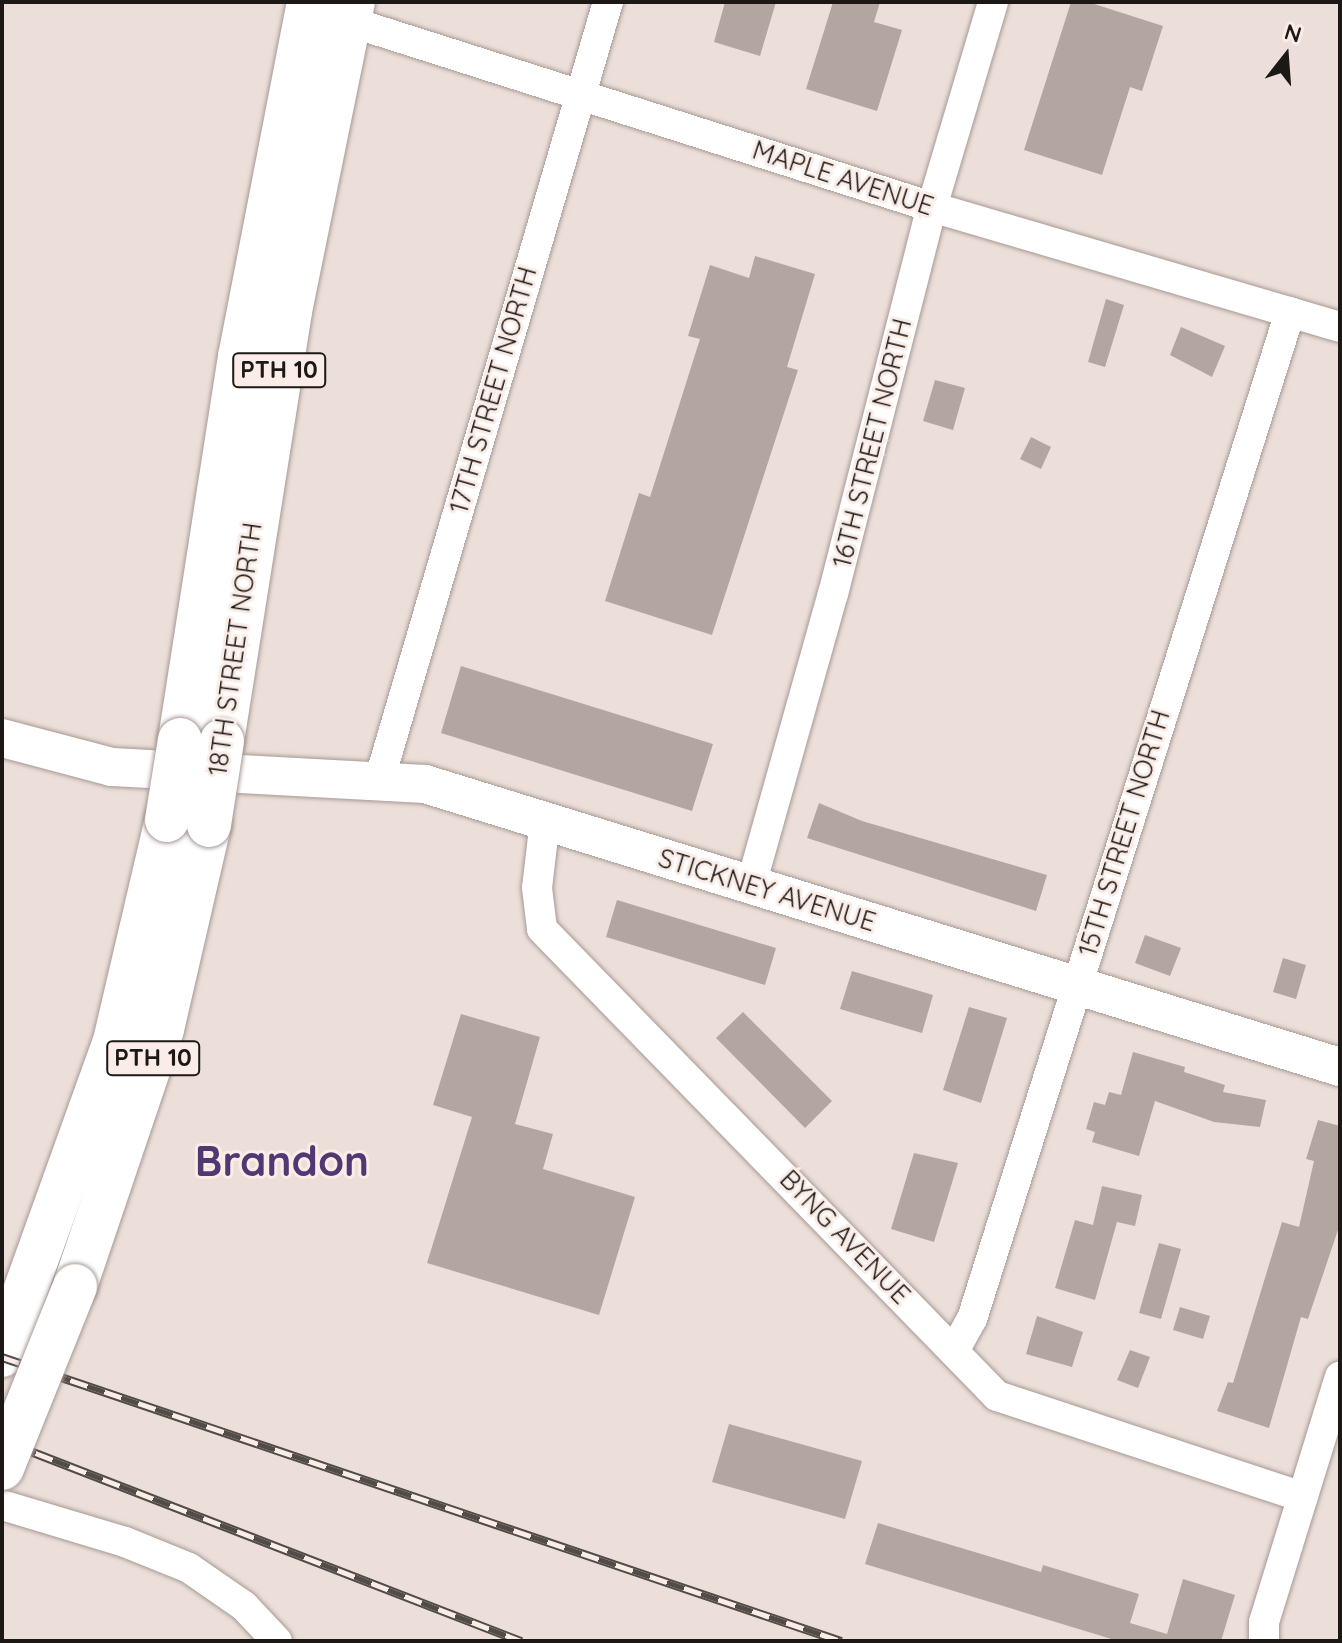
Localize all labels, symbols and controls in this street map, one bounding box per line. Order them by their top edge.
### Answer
north arrow [1246,16,1326,96]
text: N [1281,17,1305,49]
street label: MAPLE AVENUE [749,134,937,222]
street label: 17TH STREET NORTH [443,263,543,517]
street label: 16TH STREET NORTH [826,315,918,571]
road number: PTH 10 [231,350,327,390]
street label: 18TH STREET NORTH [202,520,268,778]
street label: 15TH STREET NORTH [1072,706,1176,960]
street label: STICKNEY AVENUE [655,842,879,938]
road number: PTH 10 [105,1038,201,1078]
district label: Brandon [195,1136,369,1186]
street label: BYNG AVENUE [773,1164,917,1310]

